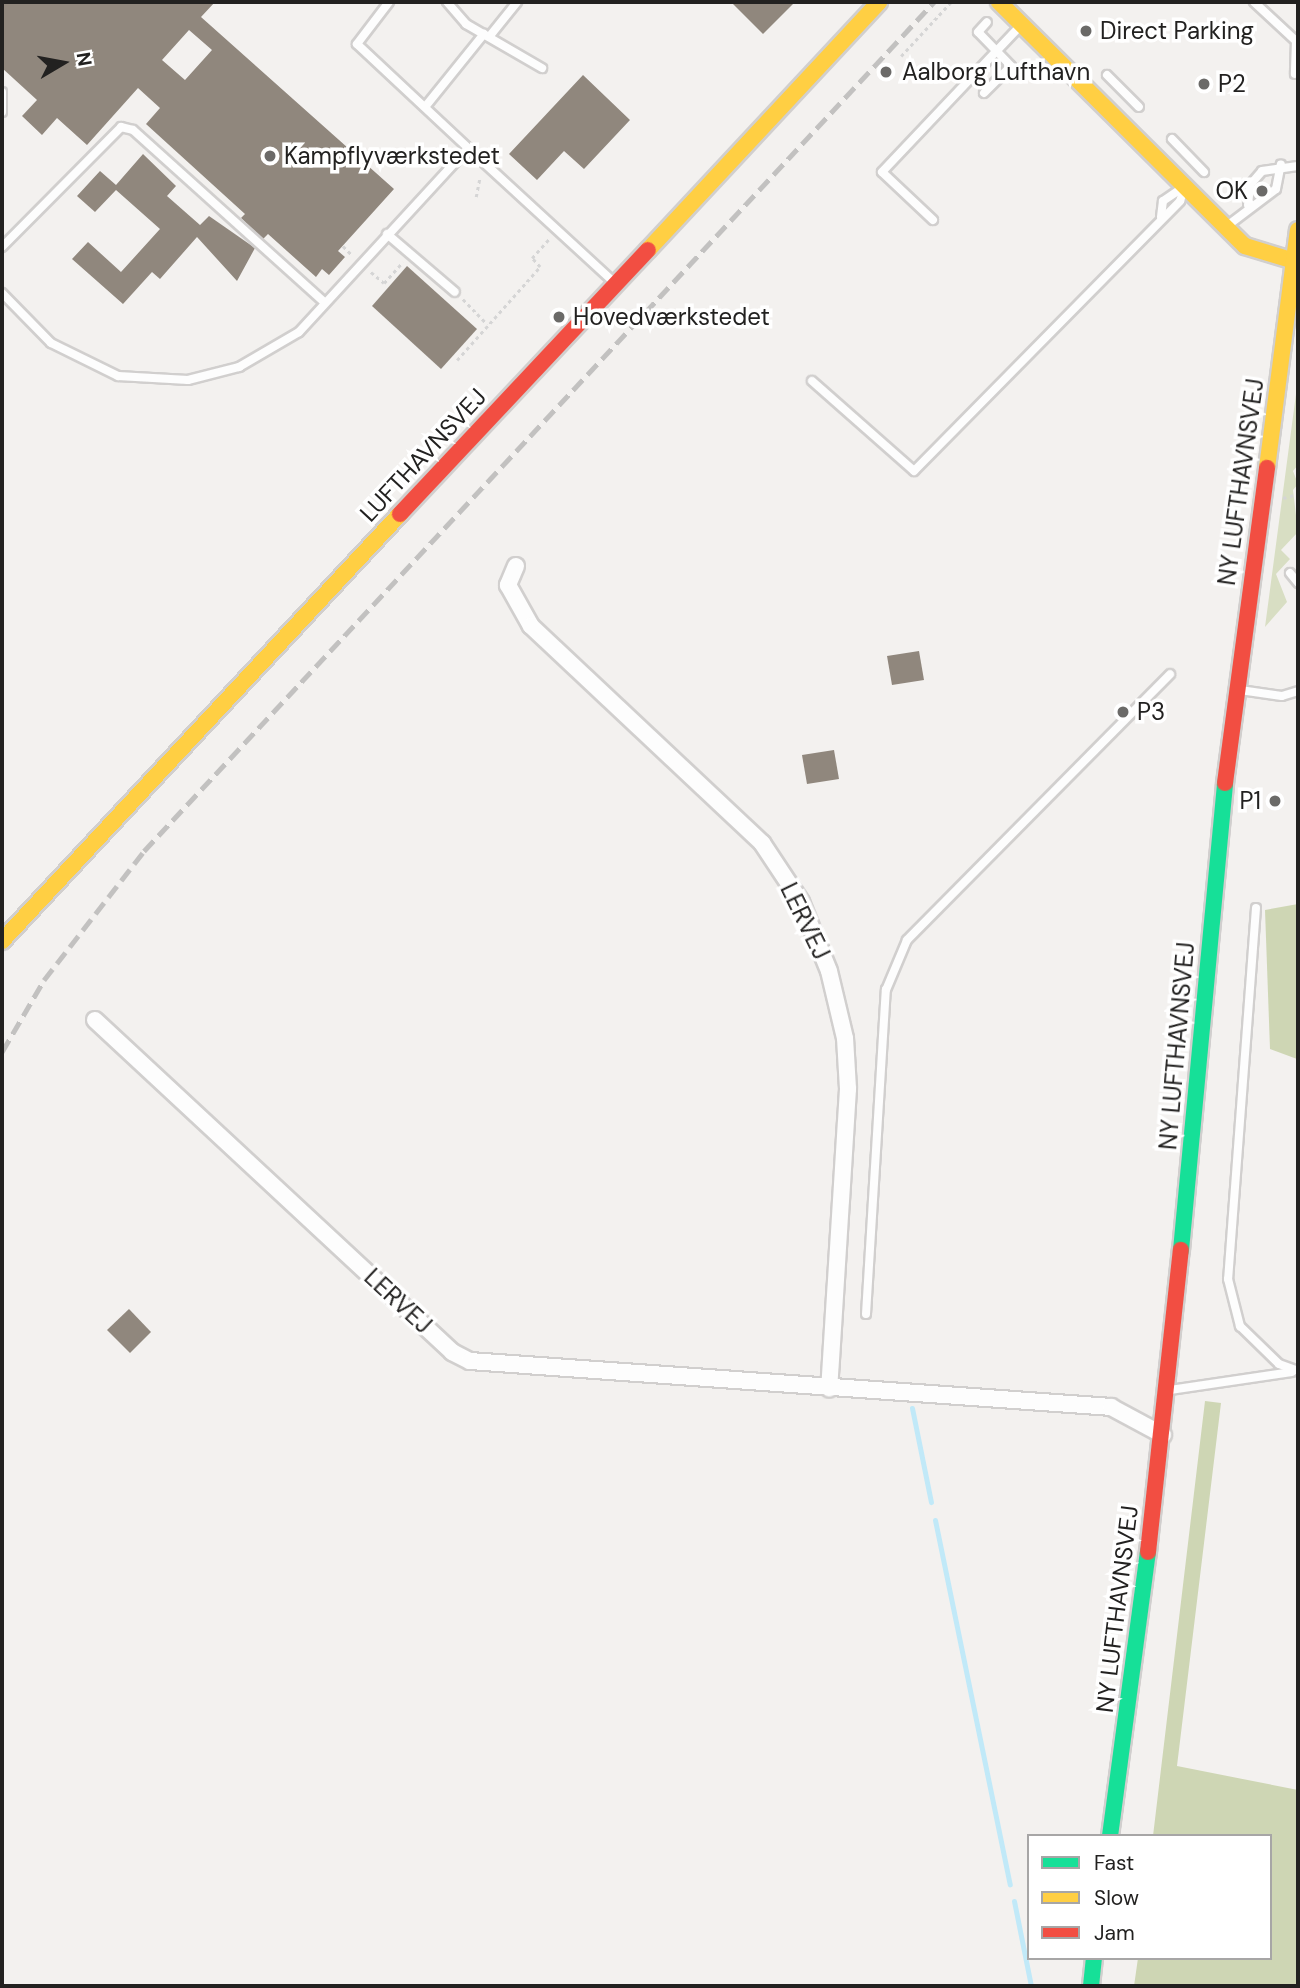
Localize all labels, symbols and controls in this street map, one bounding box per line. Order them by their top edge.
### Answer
place label: Direct Parking [1100,17,1254,45]
marker: Direct Parking [1078,23,1094,39]
north arrow [28,28,98,98]
text: N [71,50,98,68]
place label: Aalborg Lufthavn [902,58,1090,86]
marker: Aalborg Lufthavn [876,62,896,82]
place label: P2 [1218,70,1246,98]
marker: P2 [1196,76,1212,92]
place label: Kampflyværkstedet [284,142,500,170]
marker: Kampflyværkstedet [262,148,278,164]
place label: OK [1215,177,1248,205]
marker: OK [1254,183,1270,199]
place label: Hovedværkstedet [573,303,770,331]
marker: Hovedværkstedet [551,309,567,325]
street label: NY LUFTHAVNSVEJ [1212,377,1270,587]
street label: LUFTHAVNSVEJ [354,382,492,528]
place label: P3 [1137,698,1165,726]
marker: P3 [1115,704,1131,720]
place label: P1 [1240,787,1261,815]
marker: P1 [1267,793,1283,809]
street label: LERVEJ [774,878,836,964]
street label: NY LUFTHAVNSVEJ [1154,941,1200,1151]
street label: LERVEJ [358,1263,438,1339]
street label: NY LUFTHAVNSVEJ [1090,1504,1144,1714]
legend [1027,1834,1272,1960]
text: Fast [1094,1849,1134,1877]
text: Slow [1094,1884,1139,1912]
text: Jam [1094,1919,1135,1947]

